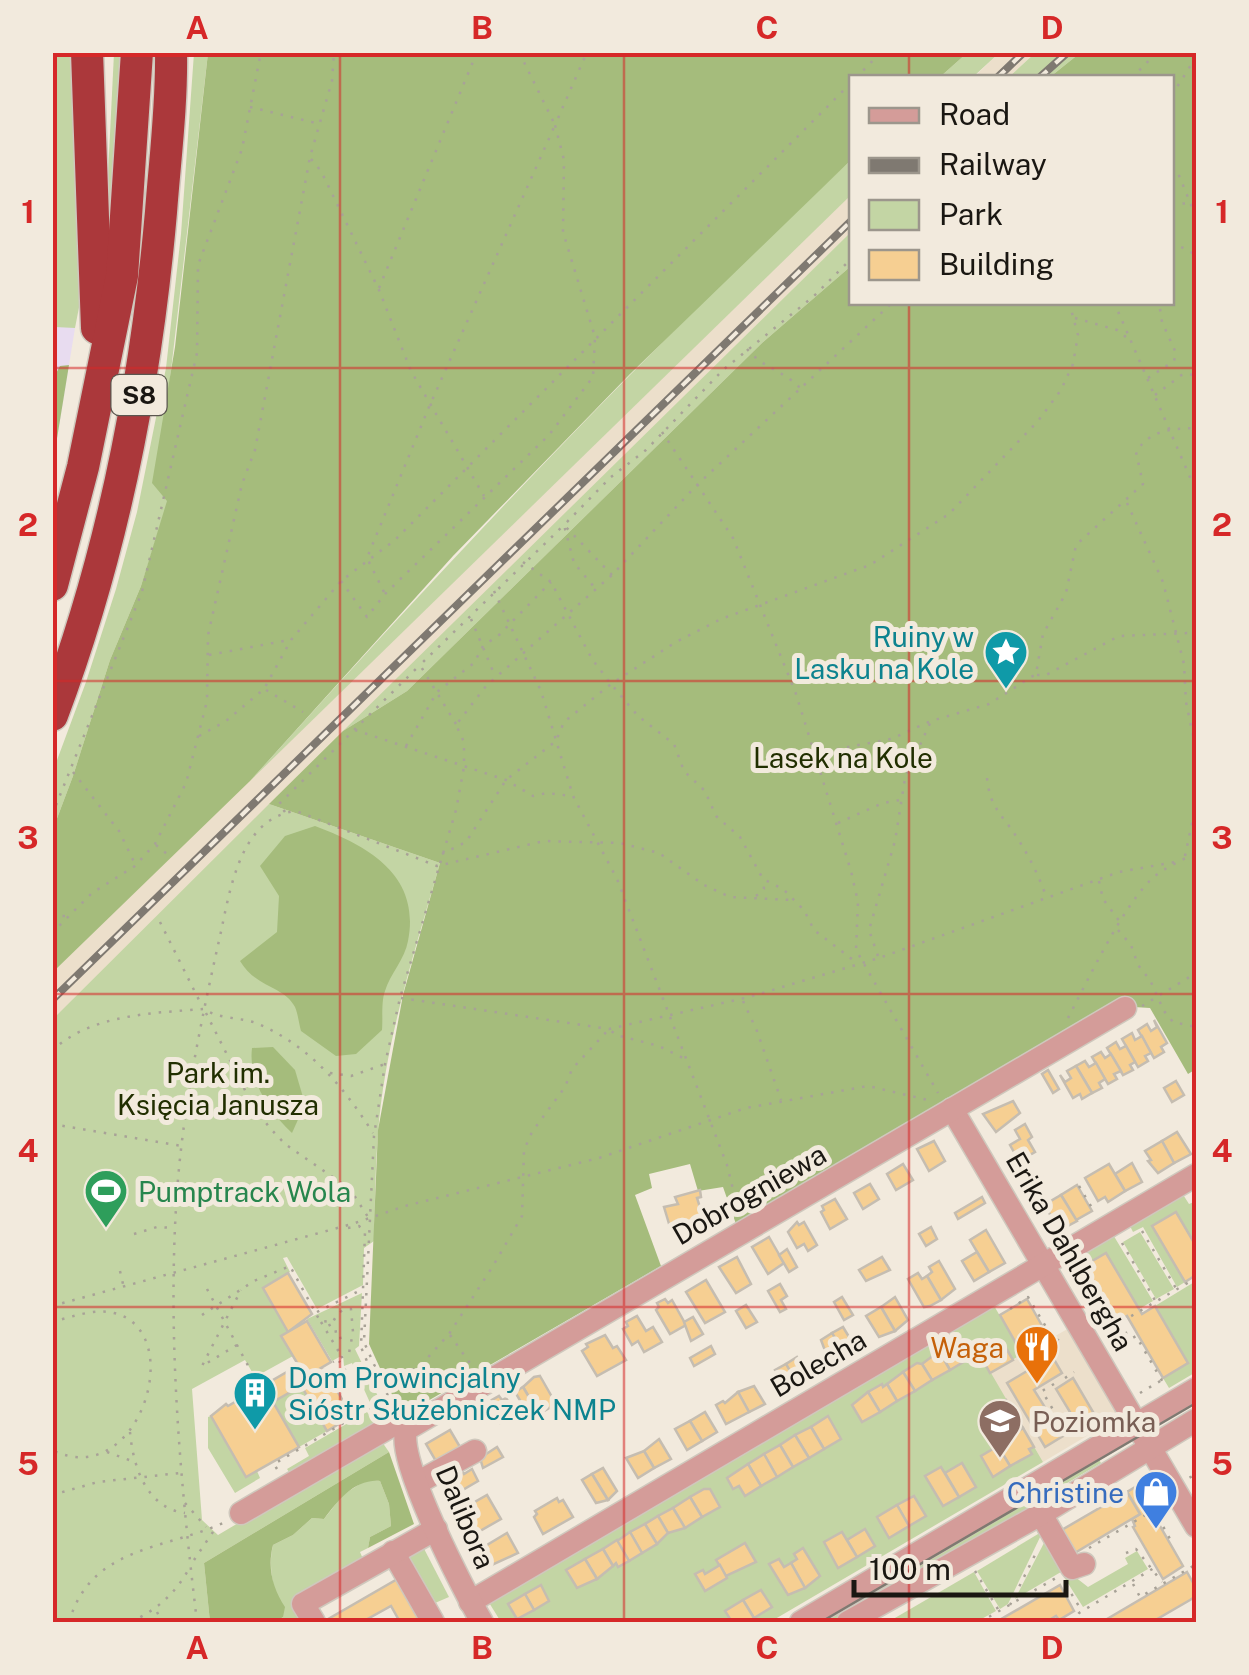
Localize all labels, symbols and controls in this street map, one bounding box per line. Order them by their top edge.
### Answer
text: A [185,9,209,46]
text: B [471,9,493,46]
text: C [756,9,778,46]
text: D [1040,9,1064,46]
legend [849,75,1174,305]
text: Road [939,96,1010,132]
text: Railway [939,146,1047,182]
text: 1 [21,193,35,230]
text: 1 [1215,193,1229,230]
text: Park [939,196,1003,232]
text: Building [939,246,1054,282]
road number: S8 [112,375,166,415]
text: 2 [18,506,38,543]
text: 2 [1212,506,1232,543]
place label: Ruiny w Lasku na Kole [794,620,974,685]
place icon: Ruiny w Lasku na Kole [983,629,1029,690]
park label: Lasek na Kole [753,741,933,774]
text: 3 [17,819,39,856]
text: 3 [1211,819,1233,856]
park label: Park im. Księcia Janusza [117,1056,319,1121]
text: 4 [18,1132,39,1169]
text: 4 [1212,1132,1233,1169]
street label: Dobrogniewa [666,1137,832,1251]
street label: Erika Dahlbergha [1000,1146,1140,1356]
sports icon: Pumptrack Wola [83,1168,129,1229]
place label: Pumptrack Wola [138,1175,351,1208]
street label: Bolecha [764,1322,872,1404]
restaurant icon: Waga [1014,1324,1060,1385]
place label: Waga [931,1331,1004,1364]
place label: Dom Prowincjalny Sióstr Służebniczek NMP [288,1361,616,1426]
building icon: Dom Prowincjalny Sióstr Służebniczek NMP [232,1370,278,1431]
school or university icon: Poziomka [977,1398,1023,1459]
place label: Poziomka [1032,1405,1156,1438]
text: 5 [17,1445,39,1482]
text: 5 [1211,1445,1233,1482]
street label: Dalibora [430,1460,502,1574]
shop icon: Christine [1133,1469,1179,1530]
place label: Christine [1007,1476,1124,1509]
scale bar [854,1535,1066,1597]
text: 100 m [869,1551,951,1587]
text: A [185,1629,209,1666]
text: B [471,1629,493,1666]
text: C [756,1629,778,1666]
text: D [1040,1629,1064,1666]

